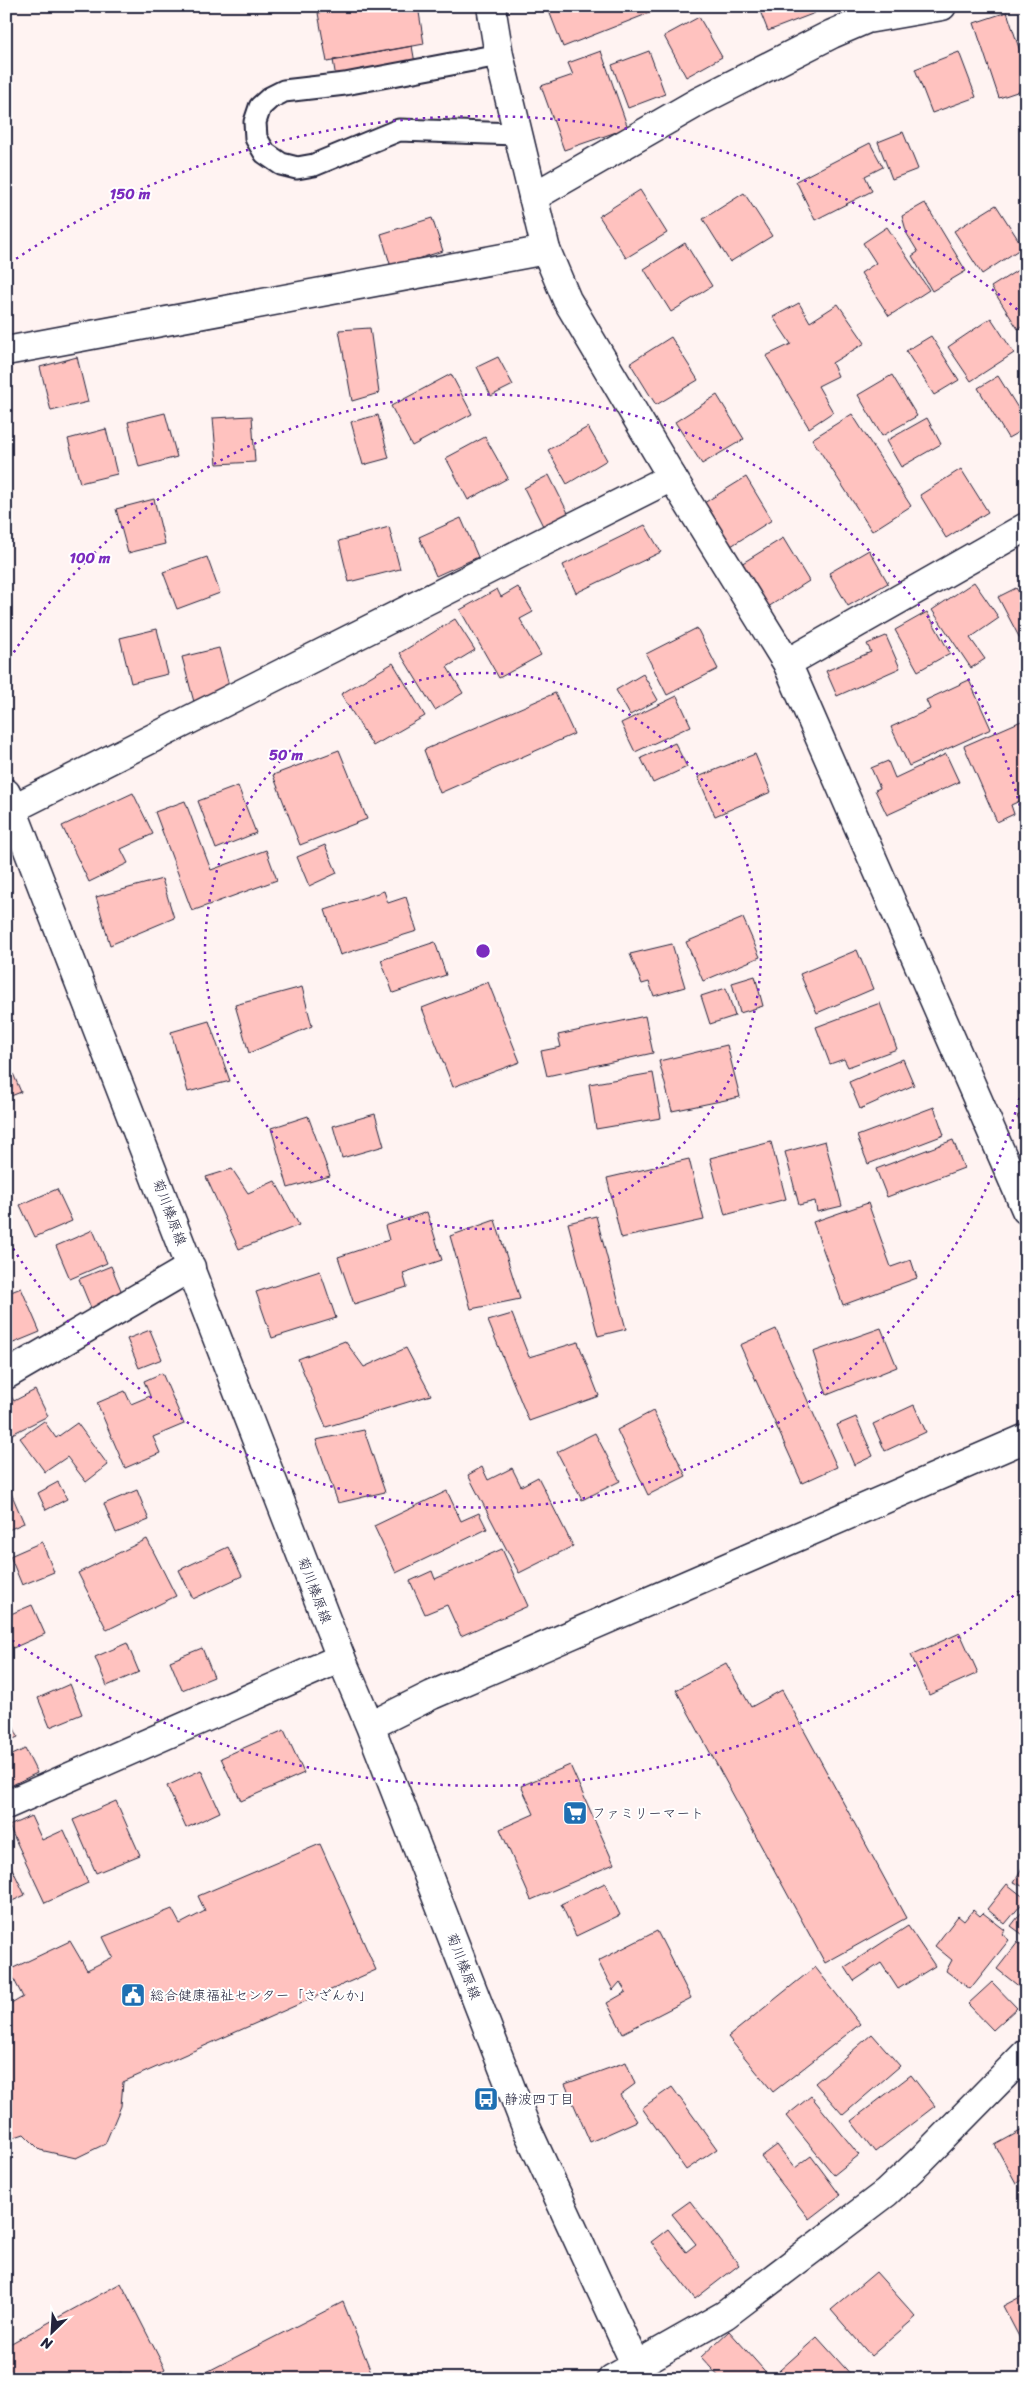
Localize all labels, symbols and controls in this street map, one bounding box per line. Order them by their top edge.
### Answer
text: 150 m [110,181,151,207]
text: 100 m [70,545,111,571]
text: 50 m [269,742,304,768]
centre of rings [474,942,492,960]
street label: 菊川榛原線 [145,1175,194,1249]
street label: 菊川榛原線 [290,1553,339,1627]
supermarket icon: ファミリーマート [562,1800,588,1826]
place label: ファミリーマート [592,1801,704,1826]
street label: 菊川榛原線 [439,1929,488,2003]
public building icon: 総合健康福祉センター「さざんか」 [120,1982,146,2008]
place label: 総合健康福祉センター「さざんか」 [150,1983,373,2008]
bus stop icon: 静波四丁目 [473,2086,499,2112]
place label: 静波四丁目 [504,2087,574,2112]
north arrow [28,2308,78,2358]
text: N [37,2330,57,2357]

